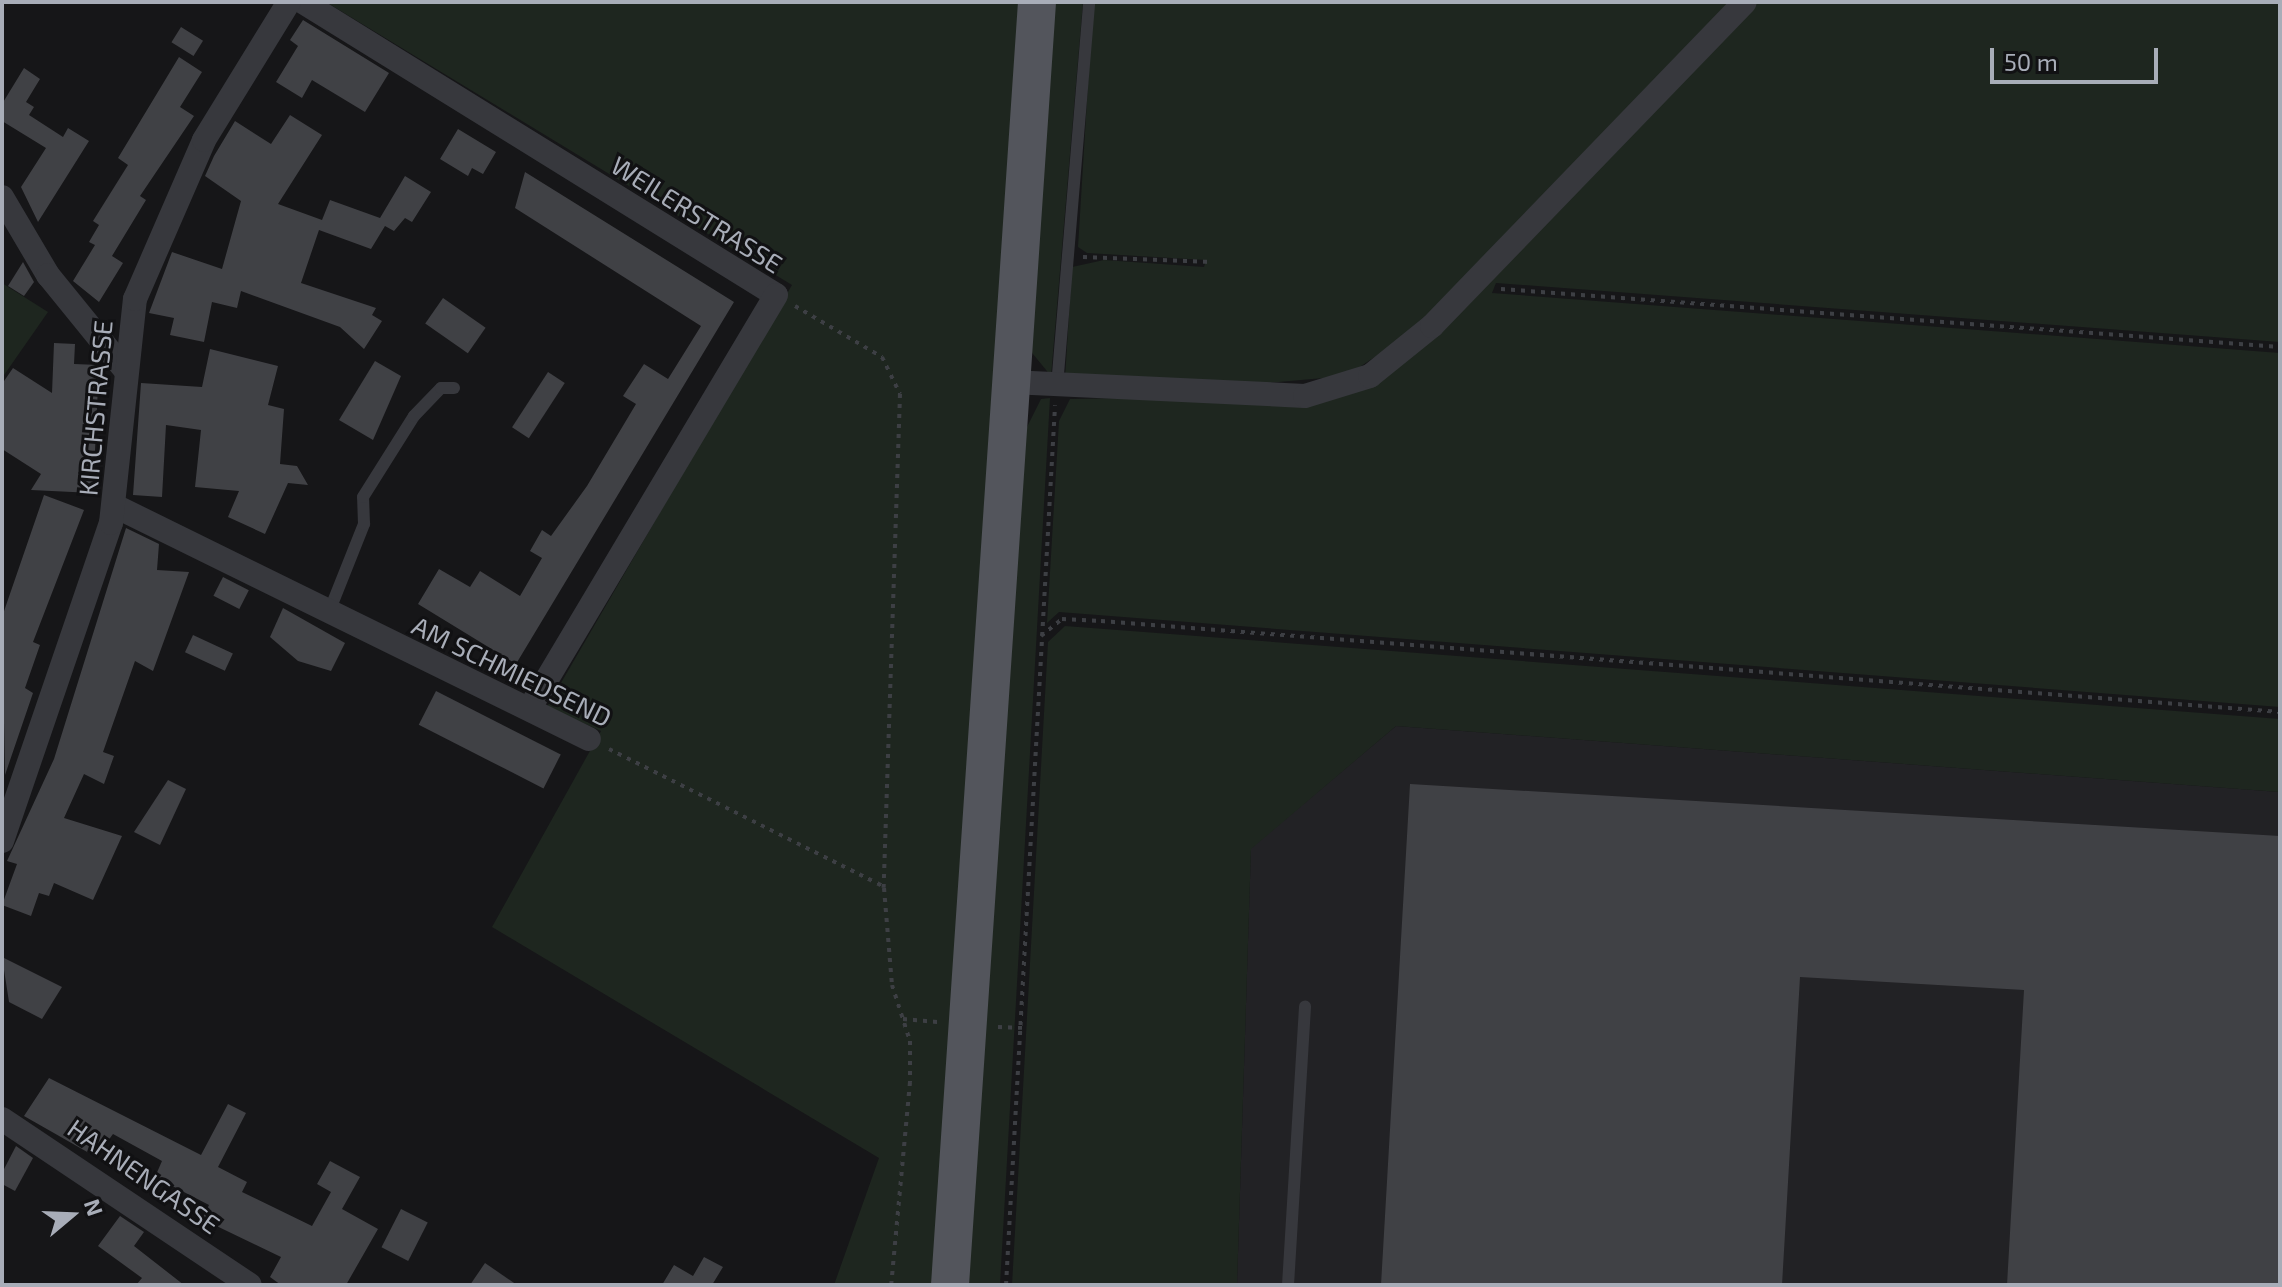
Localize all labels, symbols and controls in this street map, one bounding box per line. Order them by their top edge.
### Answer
scale bar [1994,32,2162,82]
text: 50 m [2004,47,2058,76]
street label: WEILERSTRASSE [606,149,788,279]
street label: KIRCHSTRASSE [72,319,118,497]
street label: AM SCHMIEDSEND [407,609,617,733]
street label: HAHNENGASSE [62,1112,226,1240]
north arrow [32,1175,112,1255]

